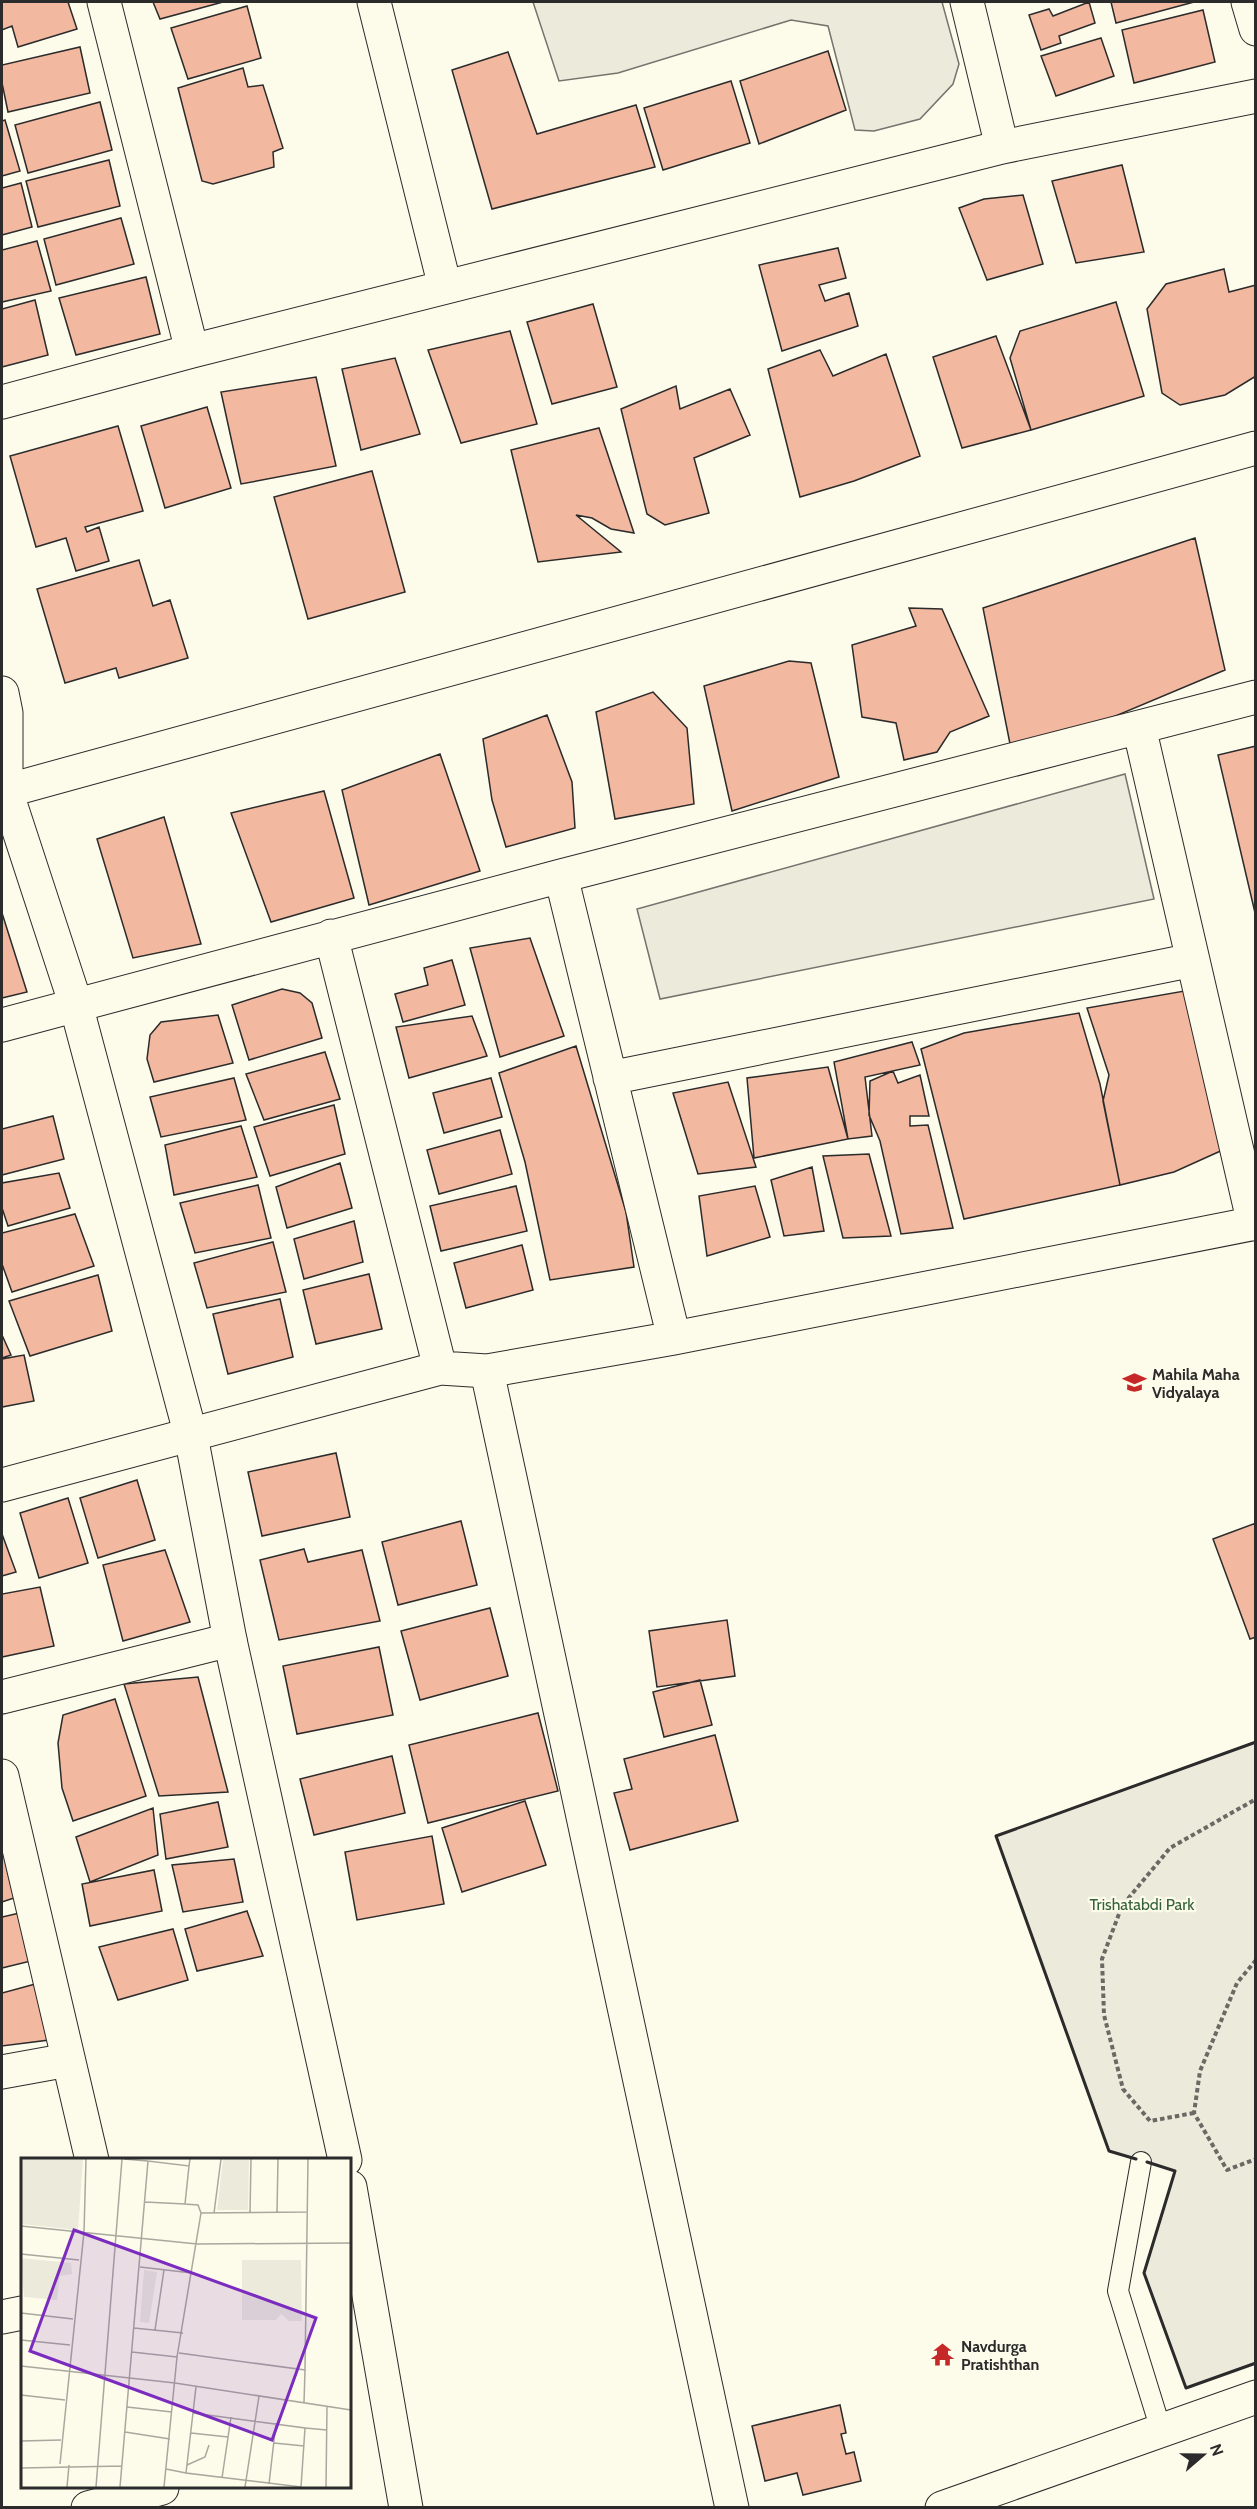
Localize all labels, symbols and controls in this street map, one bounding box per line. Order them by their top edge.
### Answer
place label: Mahila Maha Vidyalaya [1152,1365,1240,1402]
school or university icon: Mahila Maha Vidyalaya [1121,1370,1147,1396]
park label: Trishatabdi Park [1089,1895,1195,1914]
inset map [21,2158,351,2488]
place label: Navdurga Pratishthan [961,2337,1039,2374]
temple icon: Navdurga Pratishthan [930,2342,956,2368]
north arrow [1173,2425,1233,2485]
text: N [1206,2441,1227,2459]

